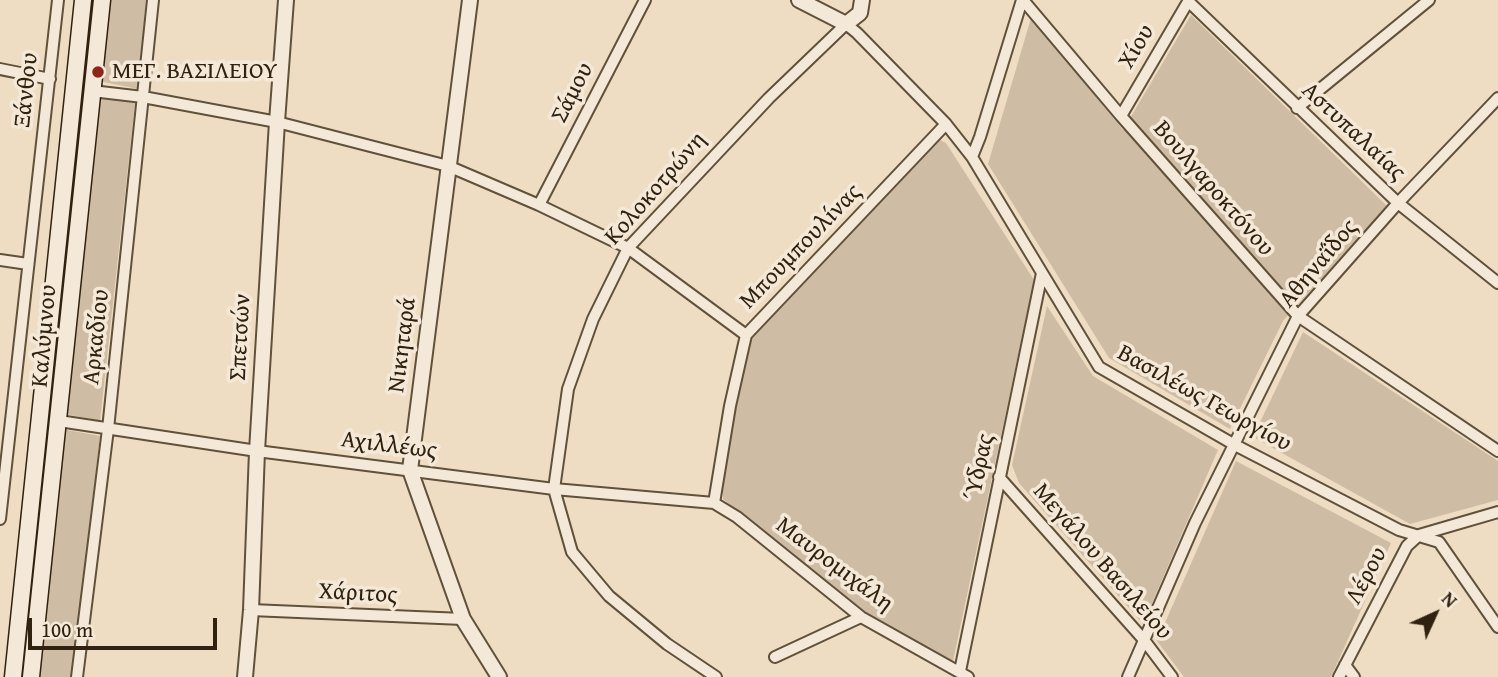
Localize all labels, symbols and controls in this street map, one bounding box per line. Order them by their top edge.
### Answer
street label: Χίου [1113,20,1161,74]
street label: Ξάνθου [9,51,45,129]
place label: ΜΕΓ. ΒΑΣΙΛΕΙΟΥ [112,58,277,86]
street label: Σάμου [546,58,600,128]
marker: ΜΕΓ. ΒΑΣΙΛΕΙΟΥ [90,64,106,80]
street label: Αστυπαλαίας [1295,76,1411,188]
street label: Βουλγαροκτόνου [1146,115,1280,263]
street label: Κολοκοτρώνη [599,127,713,251]
street label: Μπουμπουλίνας [734,178,868,316]
street label: Αθηναΐδος [1274,214,1364,314]
street label: Καλύμνου [26,284,64,388]
street label: Αρκαδίου [78,288,116,386]
street label: Σπετσών [224,293,258,381]
street label: Νικηταρά [383,296,423,394]
street label: Βασιλέως Γεωργίου [1112,339,1296,459]
street label: Αχιλλέως [340,426,438,466]
street label: Ύδρας [959,431,1001,503]
street label: Μεγάλου Βασιλείου [1026,478,1178,646]
street label: Μαυρομιχάλη [770,512,898,618]
street label: Λέρου [1340,542,1394,610]
street label: Χάριτος [318,578,398,610]
north arrow [1400,579,1470,649]
text: N [1435,585,1464,614]
scale bar [32,604,220,648]
text: 100 m [41,614,93,645]

